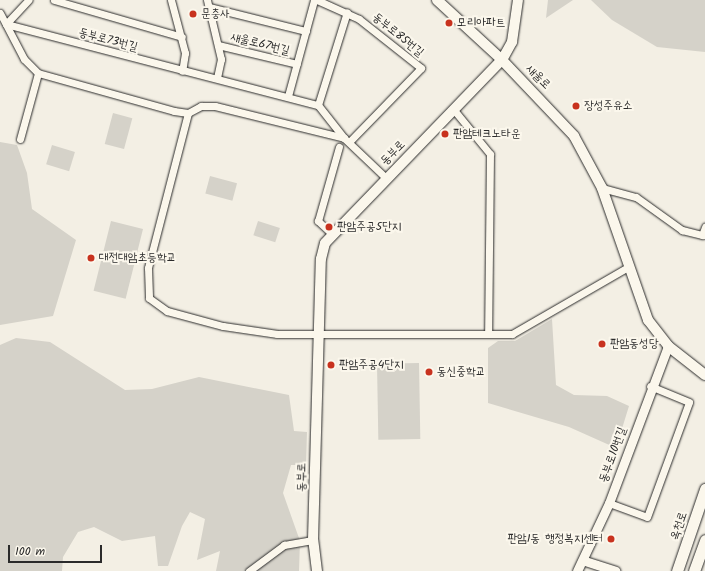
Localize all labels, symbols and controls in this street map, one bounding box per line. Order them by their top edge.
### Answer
place label: 문충사 [201,7,230,21]
marker: 문충사 [188,9,198,19]
street label: 동부로85번길 [369,10,427,60]
place label: 모리아파트 [457,16,505,30]
marker: 모리아파트 [444,18,454,28]
street label: 동부로73번길 [77,25,139,55]
street label: 새울로67번길 [229,30,291,58]
street label: 새울로 [523,62,553,92]
place label: 장성주유소 [584,99,632,113]
marker: 장성주유소 [571,101,581,111]
place label: 판암테크노타운 [453,127,521,141]
marker: 판암테크노타운 [440,129,450,139]
street label: 동부로 [378,138,408,168]
place label: 판암주공5단지 [337,220,401,234]
marker: 판암주공5단지 [324,222,334,232]
place label: 대전대암초등학교 [99,251,176,265]
marker: 대전대암초등학교 [86,253,96,263]
place label: 판암동성당 [610,337,658,351]
marker: 판암동성당 [597,339,607,349]
place label: 판암주공4단지 [339,358,404,372]
marker: 판암주공4단지 [326,360,336,370]
place label: 동신중학교 [437,365,485,379]
marker: 동신중학교 [424,367,434,377]
street label: 동부로10번길 [596,425,630,485]
street label: 동부로 [295,462,309,492]
street label: 옥천로 [667,510,691,542]
place label: 판암1동 행정복지센터 [508,532,603,546]
marker: 판암1동 행정복지센터 [606,534,616,544]
scale bar [10,537,104,563]
text: 100 m [15,542,45,561]

